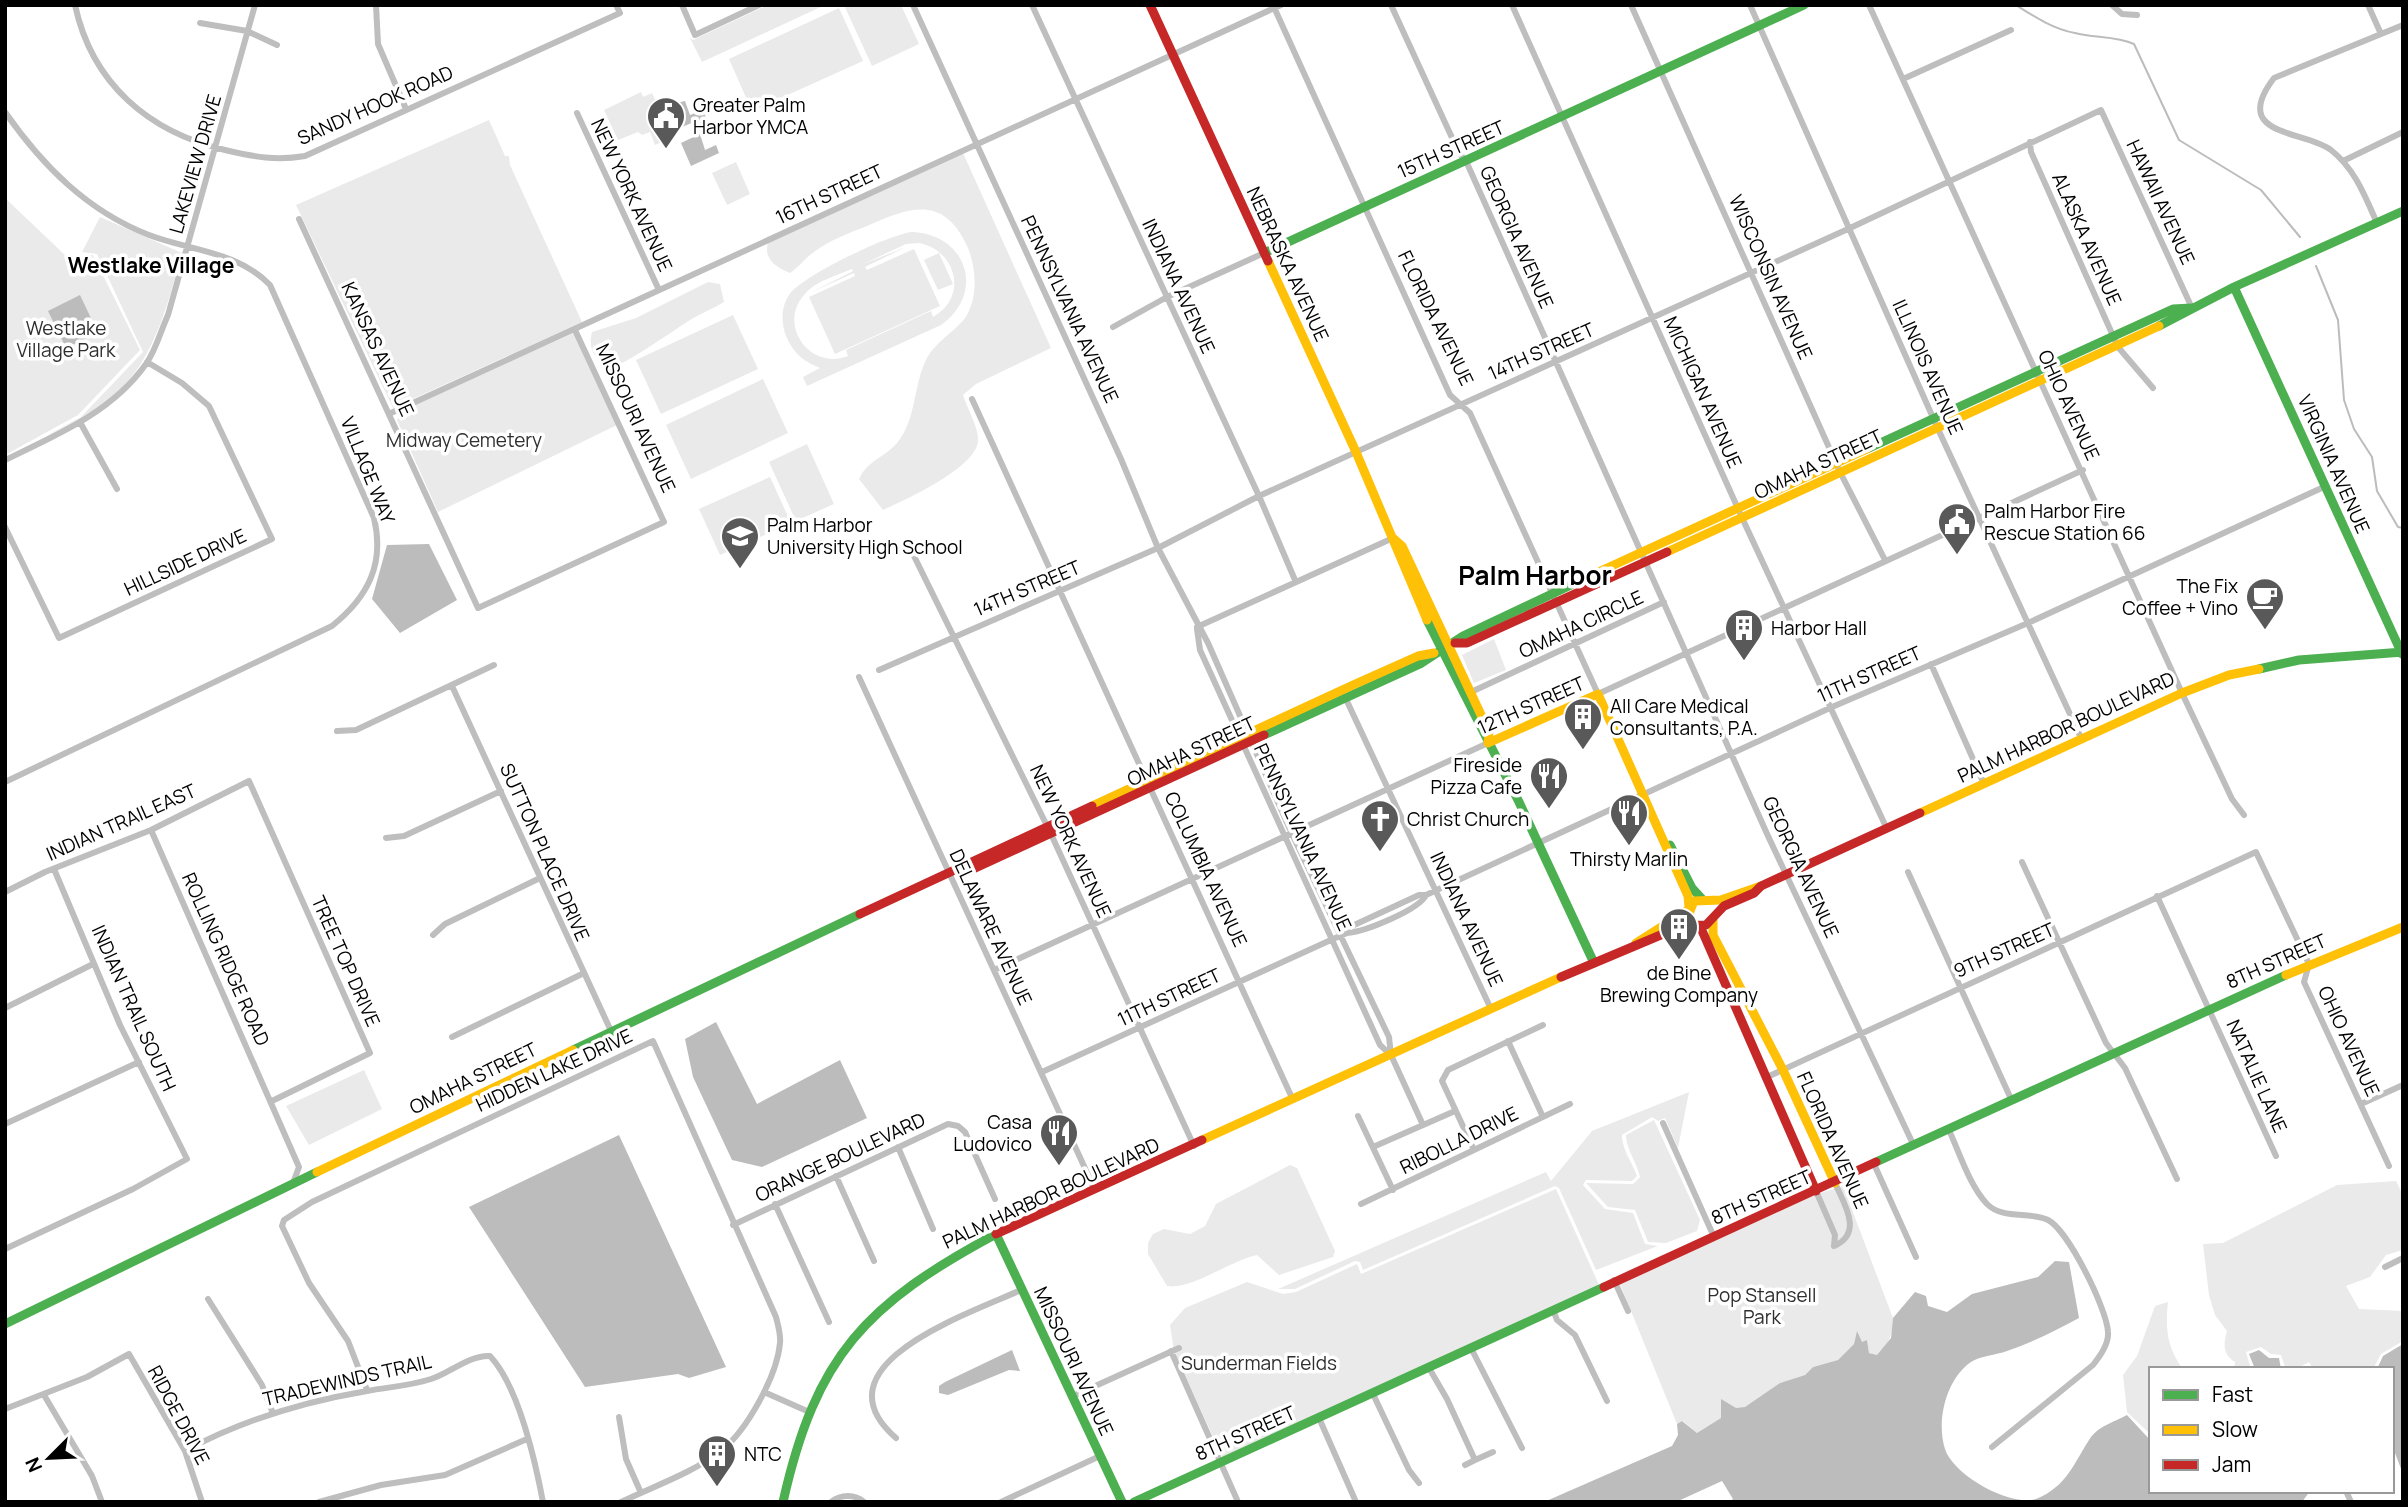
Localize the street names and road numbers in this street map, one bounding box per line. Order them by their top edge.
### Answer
street label: SANDY HOOK ROAD [293,59,457,151]
street label: LAKEVIEW DRIVE [163,91,227,237]
street label: NEW YORK AVENUE [585,114,679,276]
street label: 15TH STREET [1393,114,1509,184]
street label: HAWAII AVENUE [2121,135,2201,269]
street label: 16TH STREET [771,158,887,230]
street label: GEORGIA AVENUE [1474,162,1560,312]
street label: ALASKA AVENUE [2046,169,2128,309]
street label: NEBRASKA AVENUE [1241,182,1335,346]
street label: WISCONSIN AVENUE [1723,191,1819,363]
street label: PENNSYLVANIA AVENUE [1015,211,1125,407]
street label: INDIANA AVENUE [1136,214,1222,358]
street label: FLORIDA AVENUE [1392,246,1480,390]
street label: KANSAS AVENUE [335,278,421,420]
street label: ILLINOIS AVENUE [1887,295,1969,439]
street label: MICHIGAN AVENUE [1658,312,1748,472]
street label: 14TH STREET [1484,316,1599,386]
street label: MISSOURI AVENUE [590,339,682,497]
street label: OHIO AVENUE [2032,346,2106,464]
street label: VIRGINIA AVENUE [2292,391,2376,537]
street label: VILLAGE WAY [335,413,401,528]
street label: OMAHA STREET [1750,423,1887,505]
street label: HILLSIDE DRIVE [120,522,250,602]
street label: 14TH STREET [970,554,1085,622]
street label: OMAHA CIRCLE [1515,584,1647,664]
street label: 11TH STREET [1813,639,1926,708]
street label: PALM HARBOR BOULEVARD [1953,665,2179,789]
street label: 12TH STREET [1473,670,1589,740]
street label: OMAHA STREET [1123,710,1260,792]
street label: PENNSYLVANIA AVENUE [1248,739,1358,935]
street label: SUTTON PLACE DRIVE [494,759,596,945]
street label: NEW YORK AVENUE [1024,760,1118,922]
street label: INDIAN TRAIL EAST [42,777,201,867]
street label: COLUMBIA AVENUE [1159,787,1253,951]
street label: GEORGIA AVENUE [1757,792,1845,942]
street label: DELAWARE AVENUE [943,845,1039,1009]
street label: INDIANA AVENUE [1424,847,1510,991]
street label: ROLLING RIDGE ROAD [176,868,276,1050]
street label: TREE TOP DRIVE [306,891,386,1031]
street label: 9TH STREET [1949,916,2059,984]
street label: INDIAN TRAIL SOUTH [86,921,182,1095]
street label: 8TH STREET [2222,927,2331,995]
street label: 11TH STREET [1113,961,1225,1032]
street label: OHIO AVENUE [2312,982,2386,1100]
street label: NATALIE LANE [2220,1015,2294,1137]
street label: HIDDEN LAKE DRIVE [472,1022,636,1118]
street label: OMAHA STREET [405,1036,542,1120]
street label: FLORIDA AVENUE [1791,1067,1875,1213]
street label: RIBOLLA DRIVE [1396,1100,1522,1180]
street label: ORANGE BOULEVARD [751,1106,929,1208]
street label: PALM HARBOR BOULEVARD [938,1131,1164,1255]
street label: 8TH STREET [1707,1163,1816,1231]
street label: MISSOURI AVENUE [1028,1282,1120,1440]
street label: TRADEWINDS TRAIL [260,1348,434,1412]
street label: RIDGE DRIVE [142,1361,216,1469]
street label: 8TH STREET [1191,1399,1300,1467]

